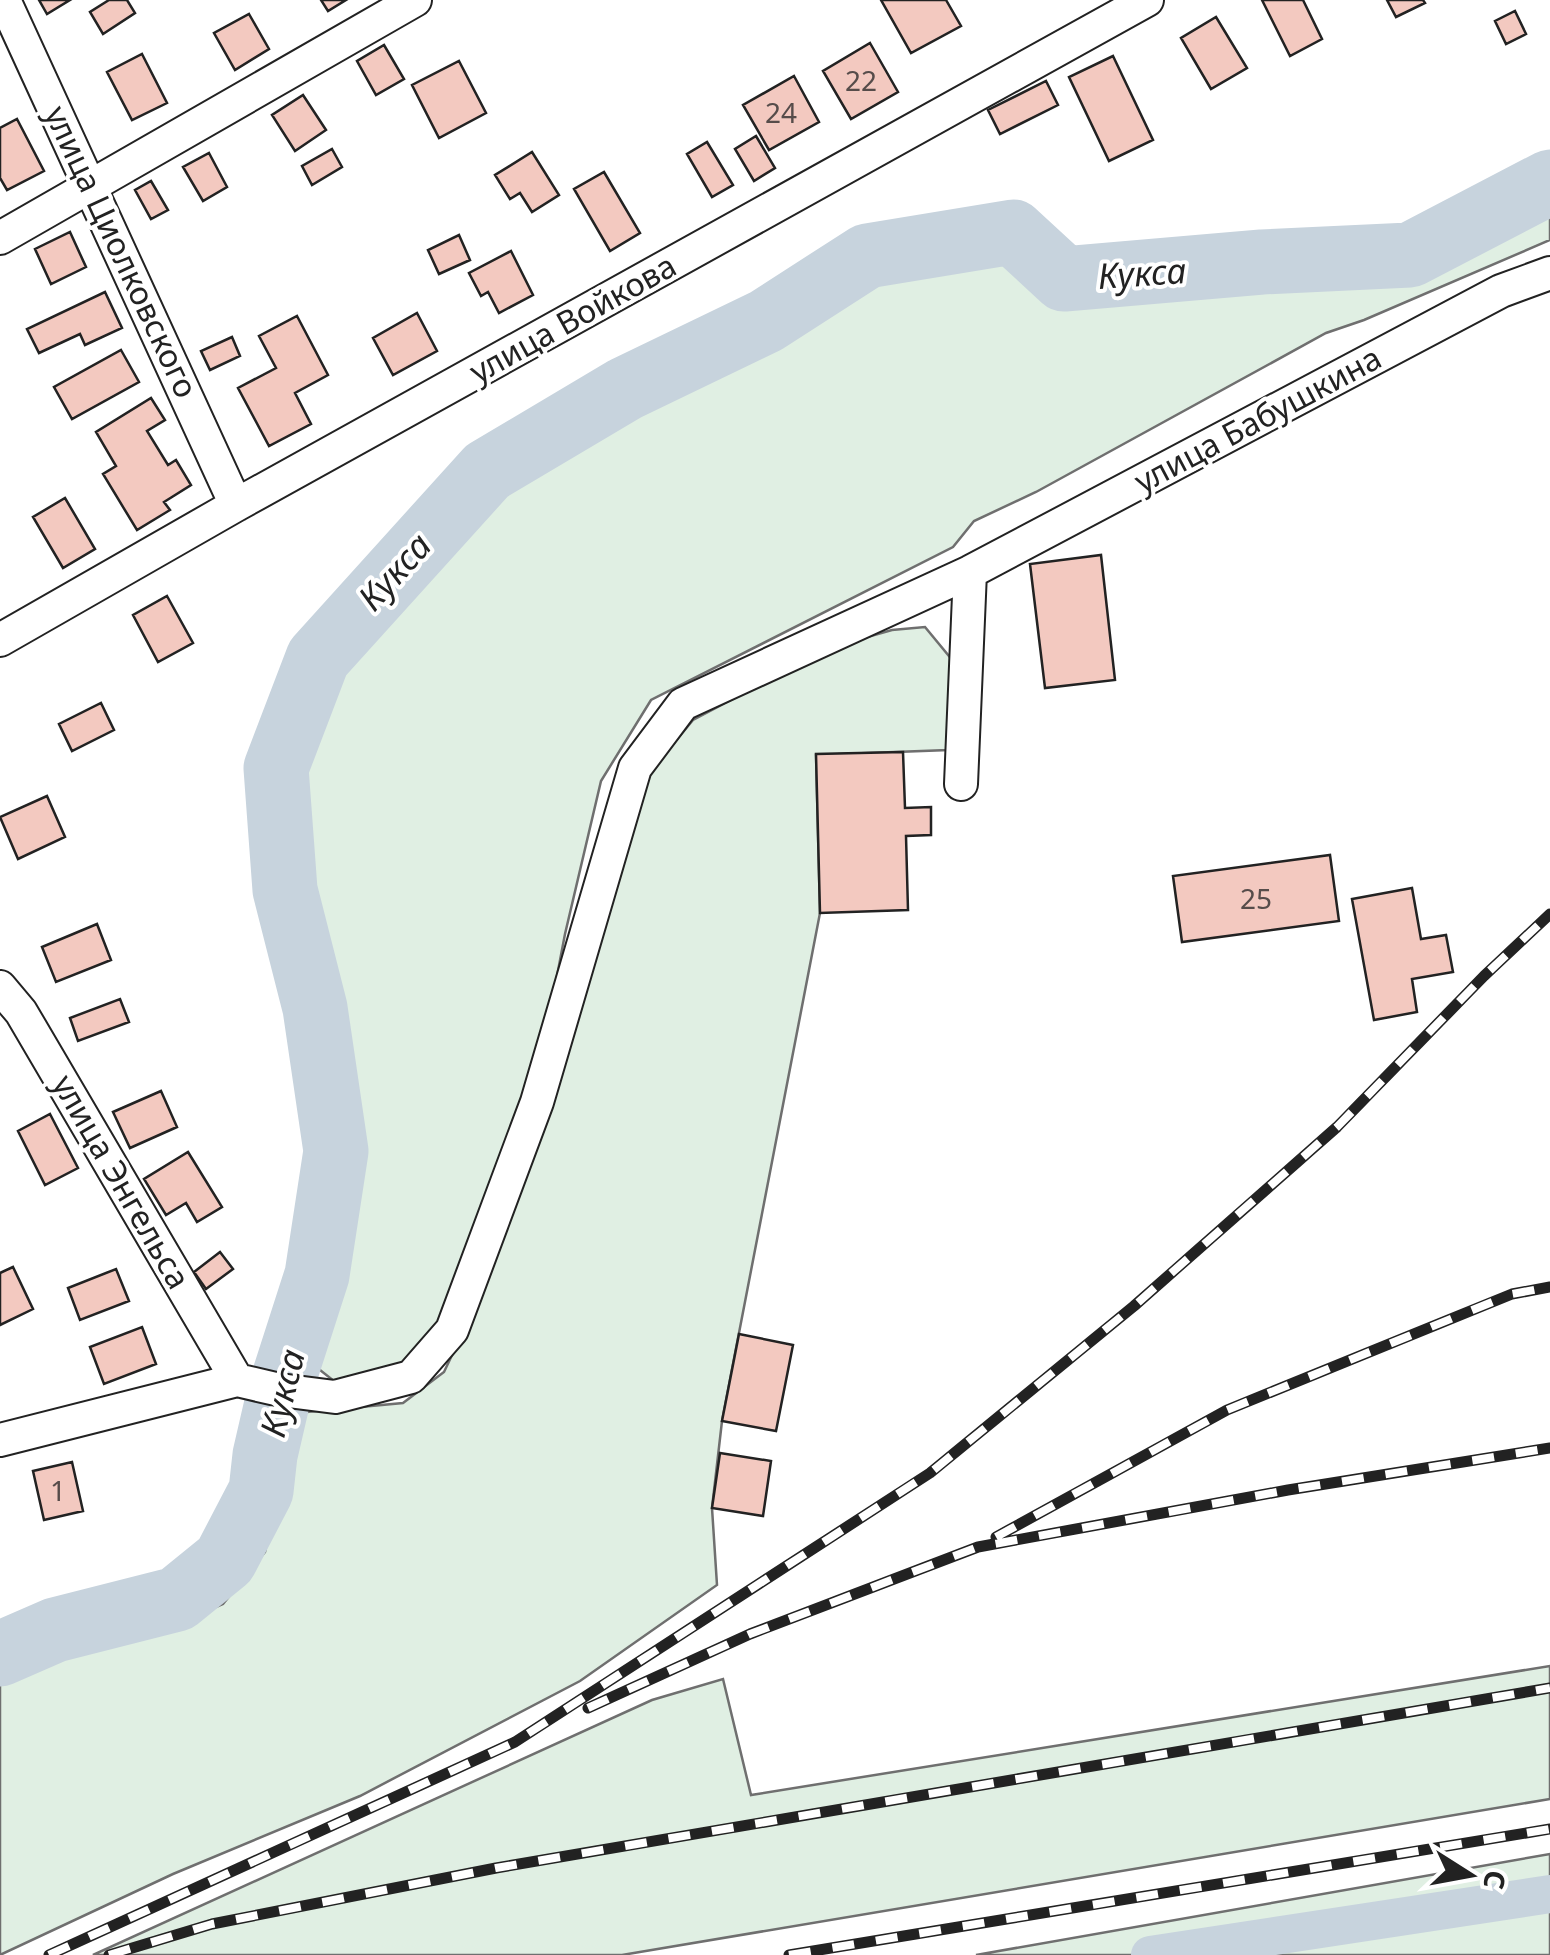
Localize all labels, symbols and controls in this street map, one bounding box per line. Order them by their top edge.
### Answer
house number: 22 [845,61,877,99]
house number: 24 [765,93,797,131]
street label: улица Циолковского [36,98,209,404]
street label: улица Войкова [461,243,683,392]
water label: Кукса [1096,246,1188,299]
street label: улица Бабушкина [1126,335,1388,502]
water label: Кукса [347,522,441,620]
house number: 25 [1240,879,1272,917]
street label: улица Энгельса [44,1066,201,1296]
water label: Кукса [248,1344,315,1441]
house number: 1 [50,1471,66,1509]
north arrow [1420,1825,1520,1925]
text: С [1475,1867,1516,1892]

